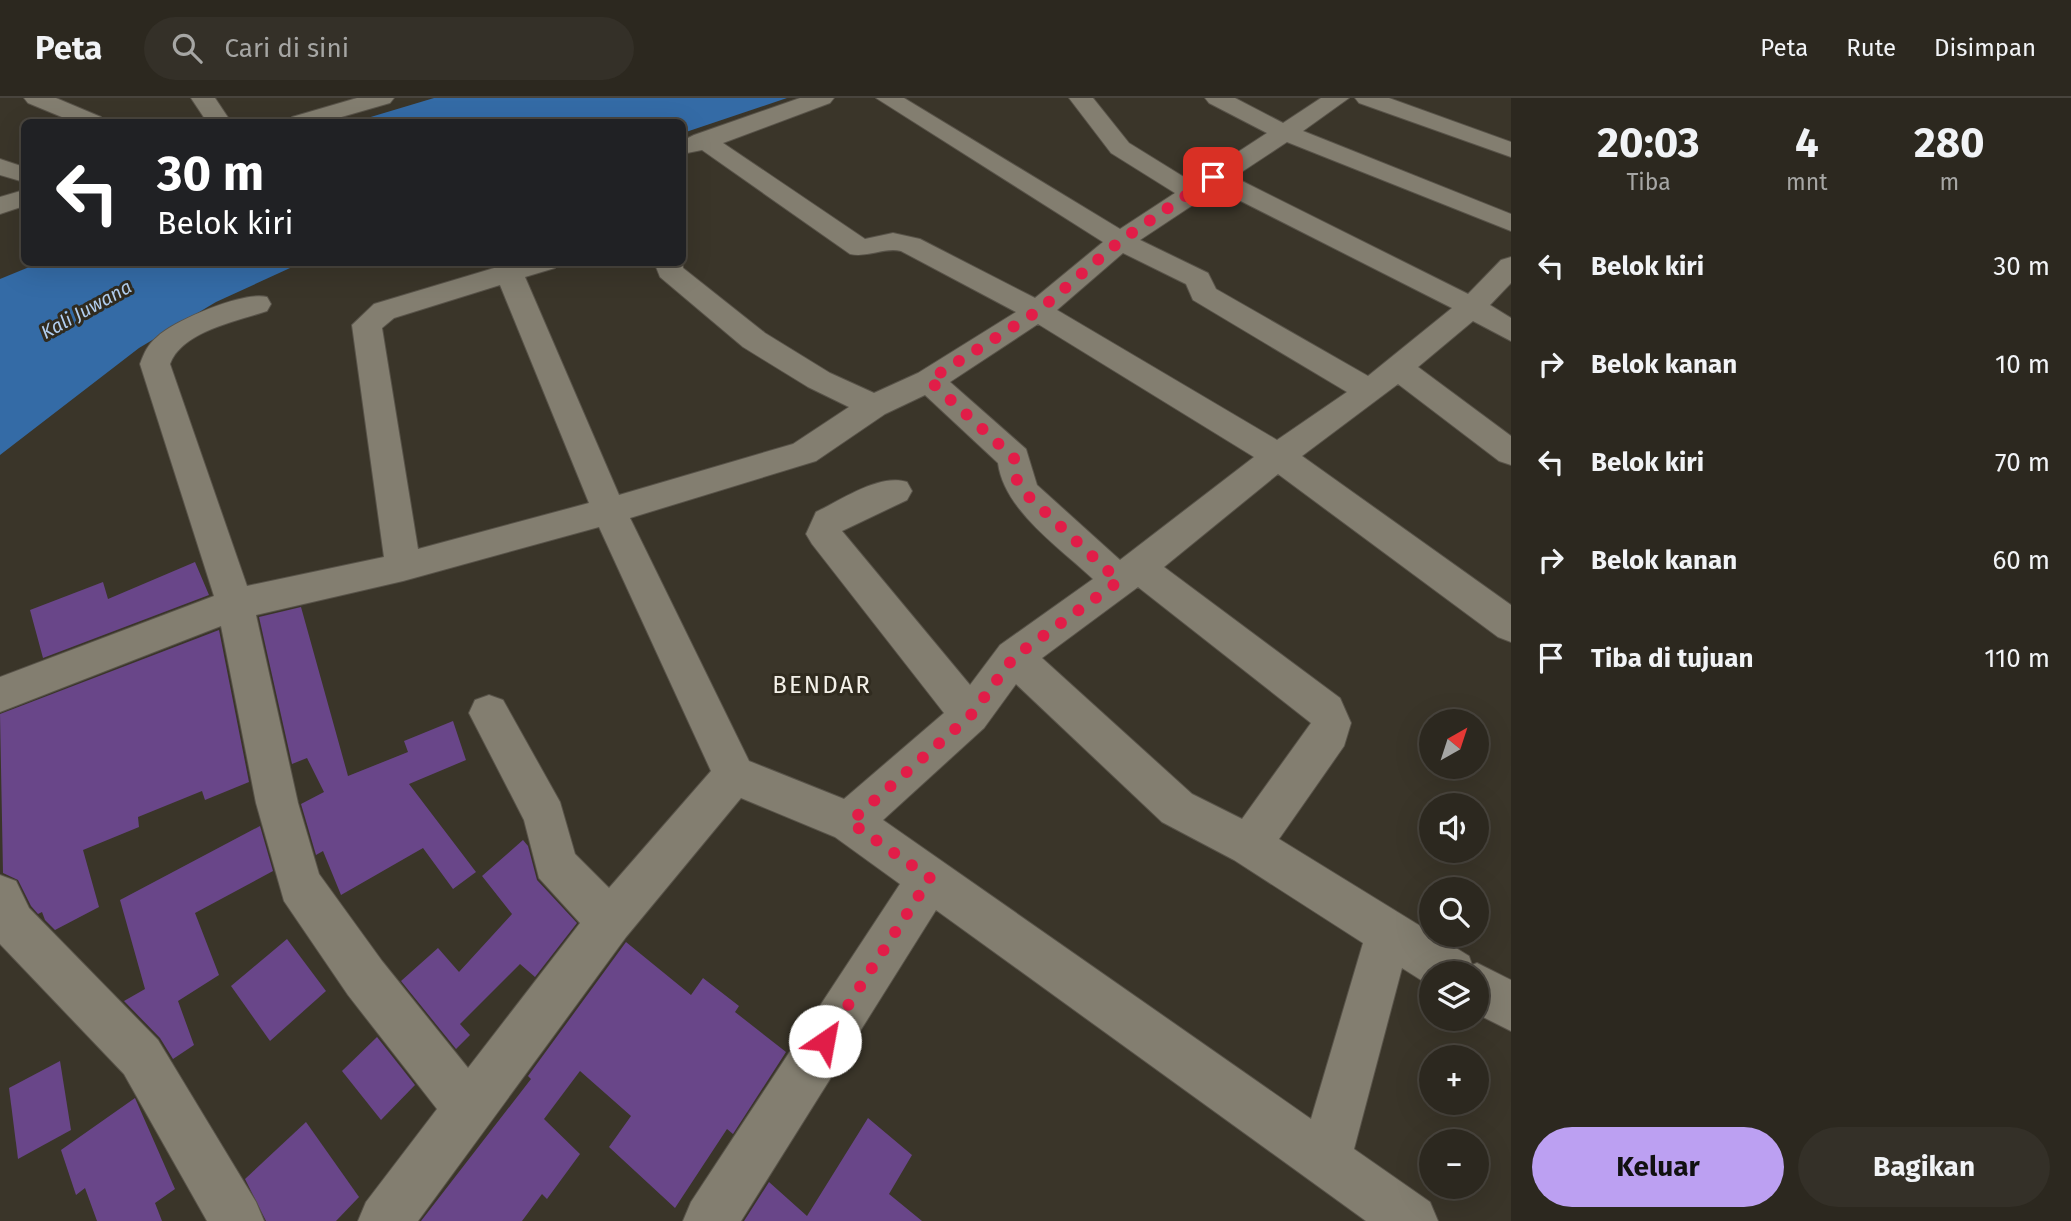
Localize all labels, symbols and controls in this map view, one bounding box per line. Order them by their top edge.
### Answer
search box [144,17,634,80]
text: Peta [35,28,102,68]
icon: search [168,29,206,67]
text: Cari di sini [224,33,349,64]
text: Peta [1760,34,1808,62]
text: Rute [1846,34,1896,62]
text: Disimpan [1934,34,2036,62]
text: 20:03 [1597,118,1700,168]
text: 4 [1795,118,1819,168]
text: 280 [1914,118,1985,168]
text: 30 m [157,144,264,203]
icon: left [42,147,133,238]
pin [1183,147,1243,207]
icon: arrive [1194,158,1232,196]
text: Tiba [1626,168,1671,196]
text: mnt [1786,168,1828,196]
text: m [1939,168,1959,196]
text: Belok kiri [157,204,293,242]
icon: left [1532,247,1570,285]
text: Belok kiri [1591,251,1704,282]
text: 30 m [1993,251,2050,282]
water label: Kali Juwana [37,275,136,344]
icon: right [1532,345,1570,383]
text: Belok kanan [1591,349,1737,380]
text: 10 m [1995,349,2050,380]
icon: left [1532,443,1570,481]
text: Belok kiri [1591,447,1704,478]
text: 70 m [1995,447,2050,478]
icon: right [1532,541,1570,579]
text: Belok kanan [1591,545,1737,576]
text: 60 m [1992,545,2050,576]
icon: arrive [1532,639,1570,677]
text: Tiba di tujuan [1591,643,1753,674]
text: 110 m [1984,643,2050,674]
district label: BENDAR [772,671,872,699]
north arrow [1419,709,1489,779]
map controls [1419,709,1489,1199]
button: sound [1419,793,1489,863]
button: search [1419,877,1489,947]
button: layers [1419,961,1489,1031]
position arrow [788,1004,862,1078]
button: + [1419,1045,1489,1115]
button: Keluar [1532,1127,1784,1207]
button: Bagikan [1798,1127,2050,1207]
button: − [1419,1129,1489,1199]

